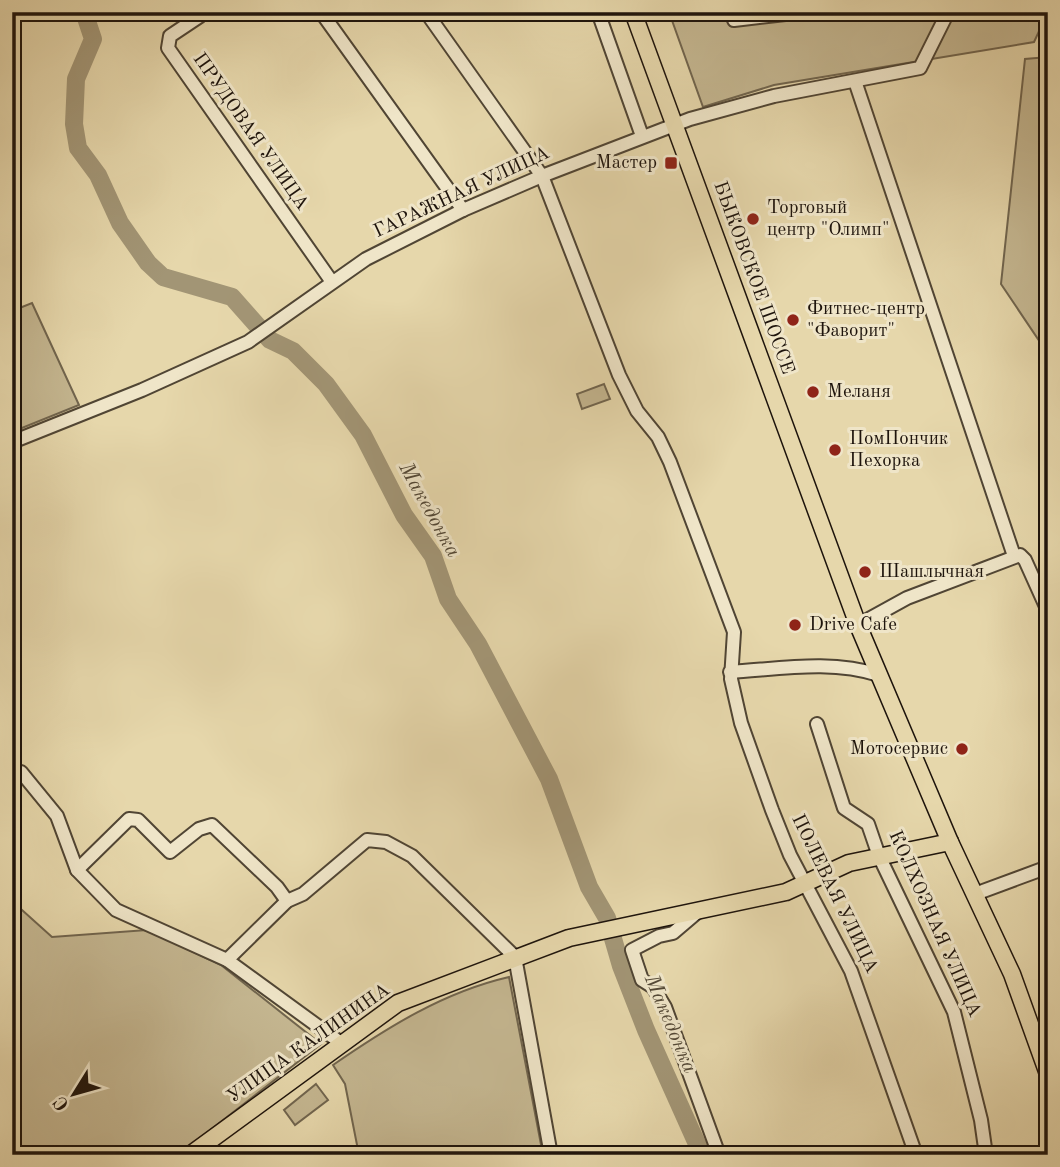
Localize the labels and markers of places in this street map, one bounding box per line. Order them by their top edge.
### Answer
place label: Мастер [596,154,657,173]
marker: Мастер [663,155,679,171]
place label: Торговый центр "Олимп" [767,199,889,240]
marker: Торговый центр "Олимп" [745,211,761,227]
place label: Фитнес-центр "Фаворит" [807,300,925,341]
marker: Фитнес-центр "Фаворит" [785,312,801,328]
place label: Меланя [827,383,891,402]
marker: Меланя [805,384,821,400]
place label: ПомПончик Пехорка [849,430,949,471]
marker: ПомПончик Пехорка [827,442,843,458]
place label: Шашлычная [879,563,984,582]
marker: Шашлычная [857,564,873,580]
place label: Drive Cafe [809,616,897,635]
marker: Drive Cafe [787,617,803,633]
place label: Мотосервис [850,740,948,759]
marker: Мотосервис [954,741,970,757]

